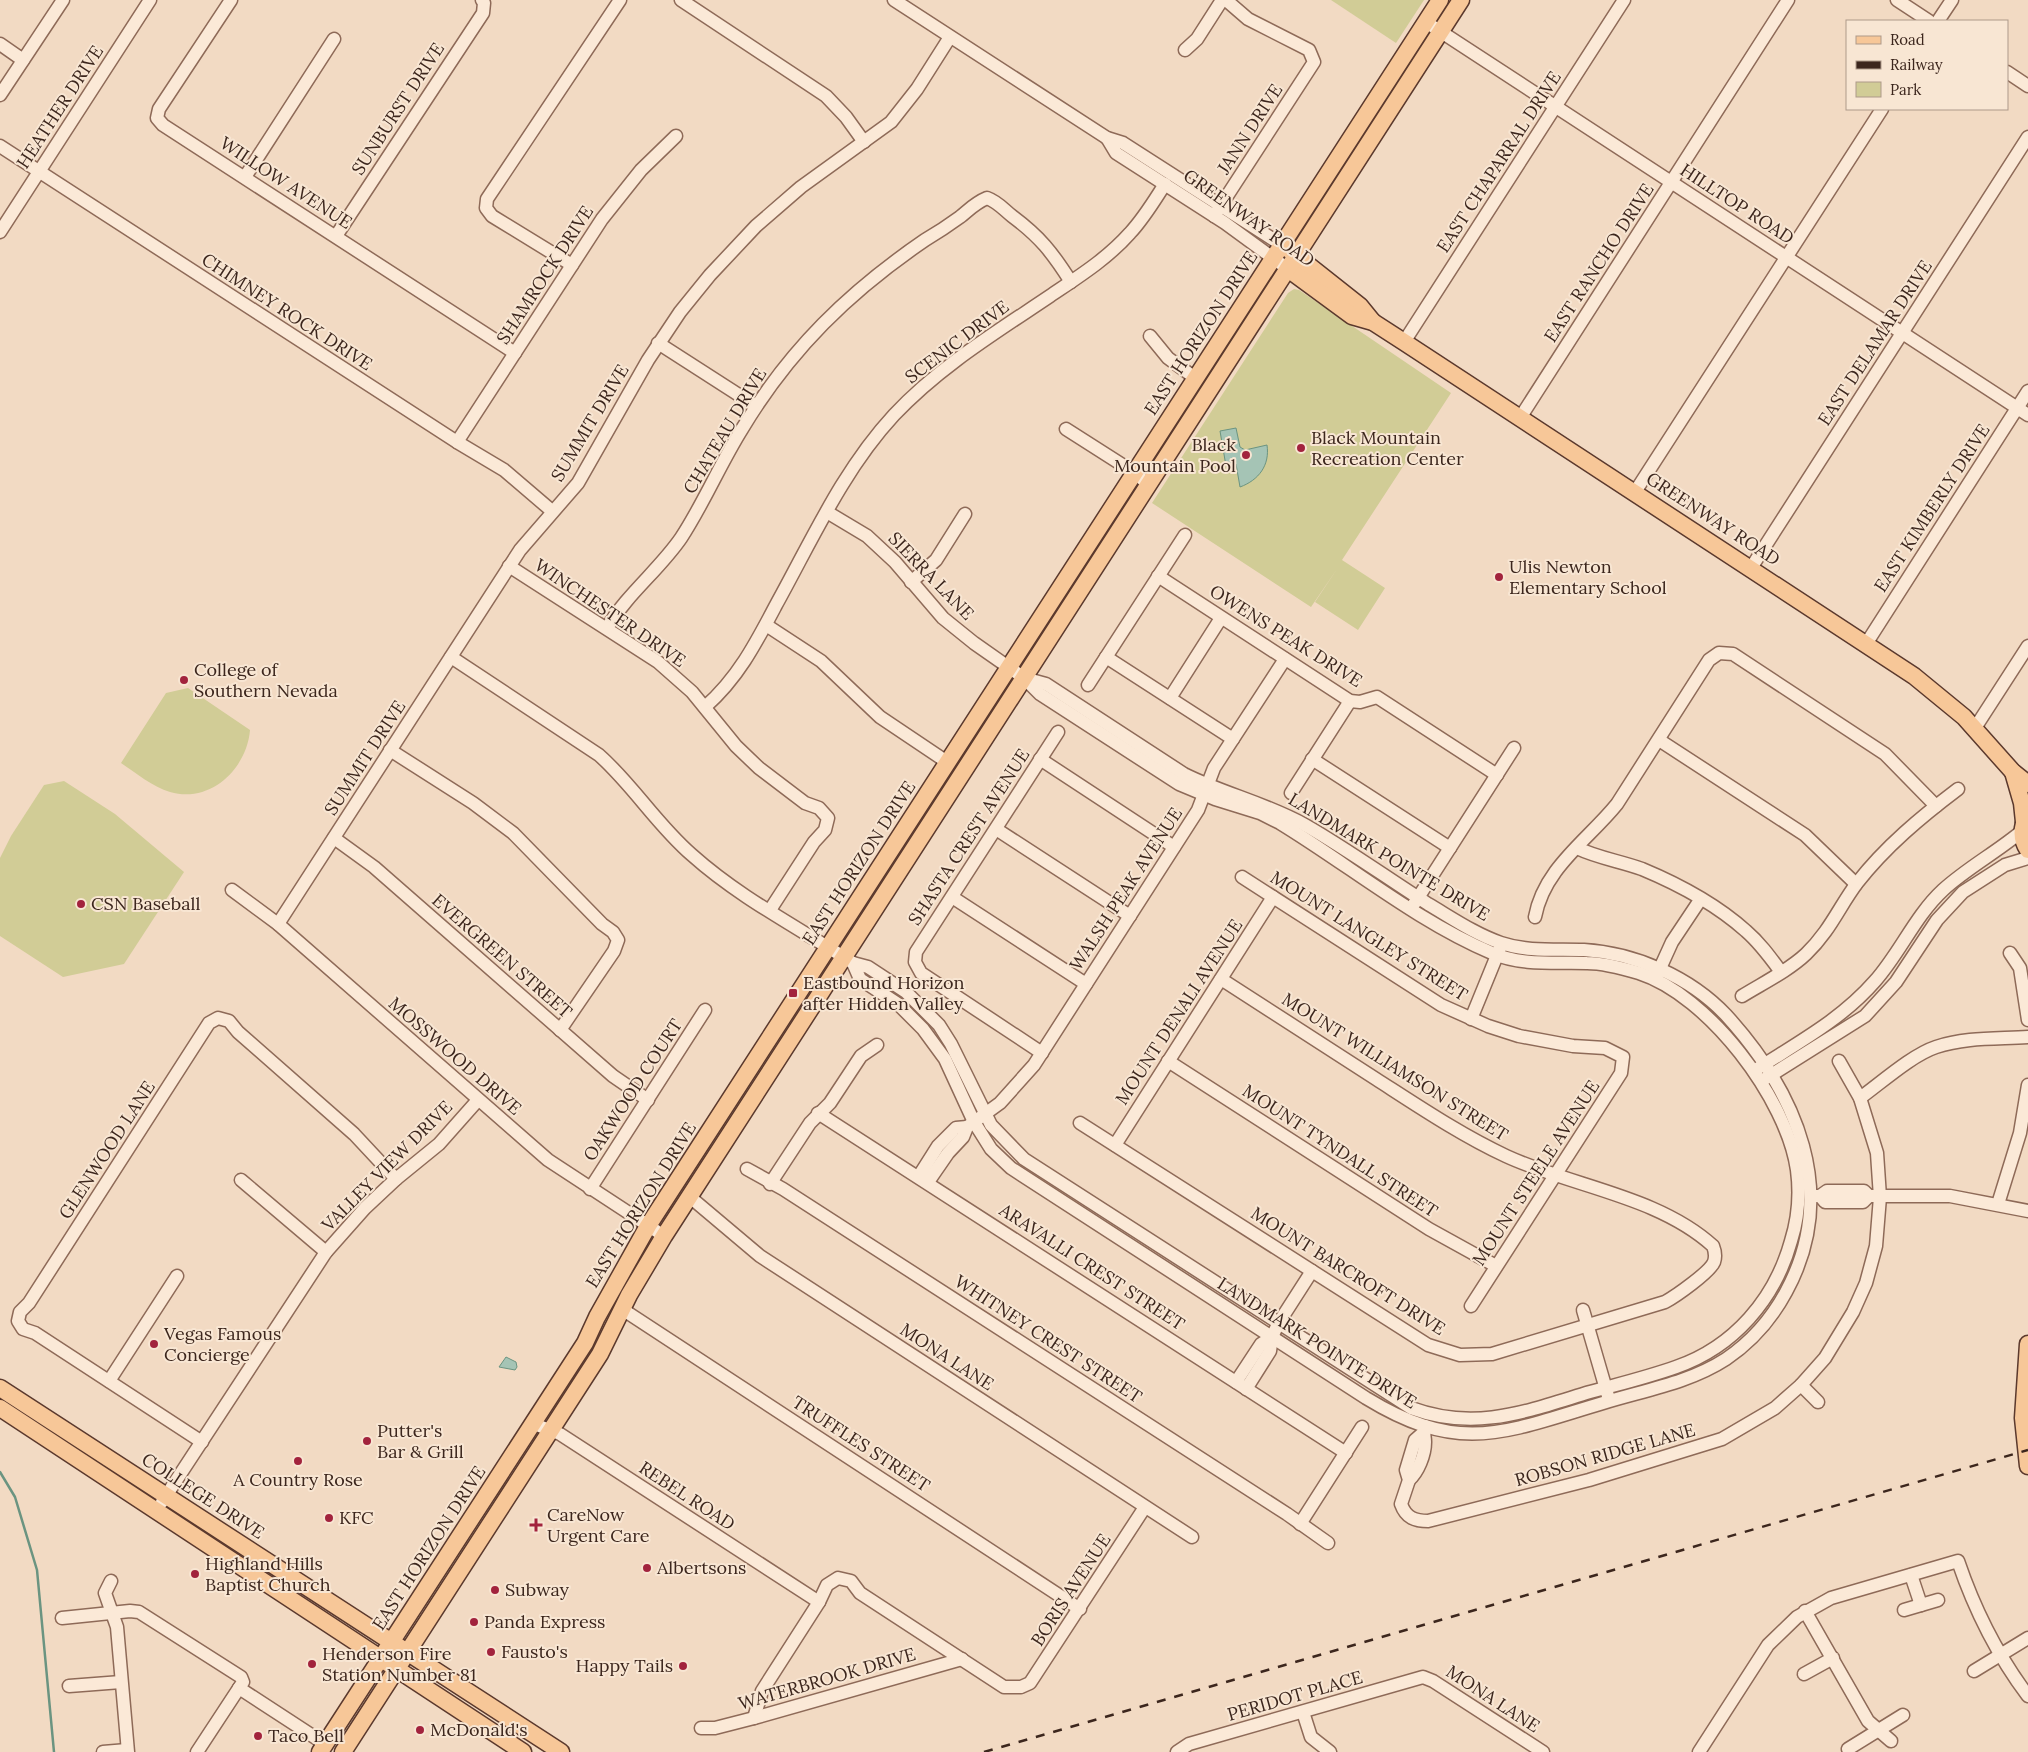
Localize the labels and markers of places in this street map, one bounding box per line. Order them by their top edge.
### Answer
place label: Black Mountain Recreation Center [1311,426,1464,470]
place label: Black Mountain Pool [1114,433,1236,477]
marker: Black Mountain Recreation Center [1295,442,1307,454]
marker: Black Mountain Pool [1240,449,1252,461]
place label: Ulis Newton Elementary School [1509,555,1667,599]
marker: Ulis Newton Elementary School [1493,571,1505,583]
place label: College of Southern Nevada [194,658,338,702]
marker: College of Southern Nevada [178,674,190,686]
place label: CSN Baseball [91,892,200,915]
marker: CSN Baseball [75,898,87,910]
place label: Eastbound Horizon after Hidden Valley [803,971,965,1015]
marker: Eastbound Horizon after Hidden Valley [787,987,799,999]
place label: Vegas Famous Concierge [163,1322,281,1366]
marker: Vegas Famous Concierge [148,1338,160,1350]
place label: Putter's Bar & Grill [377,1419,464,1463]
marker: Putter's Bar & Grill [361,1435,373,1447]
marker: A Country Rose [292,1455,304,1467]
place label: A Country Rose [232,1468,363,1491]
place label: CareNow Urgent Care [547,1503,650,1547]
place label: KFC [339,1506,374,1529]
marker: KFC [323,1512,335,1524]
marker: CareNow Urgent Care [529,1518,543,1532]
place label: Highland Hills Baptist Church [205,1552,331,1596]
place label: Albertsons [656,1556,746,1579]
marker: Albertsons [641,1562,653,1574]
marker: Highland Hills Baptist Church [189,1568,201,1580]
place label: Subway [505,1578,570,1601]
marker: Subway [489,1584,501,1596]
place label: Panda Express [484,1610,605,1633]
marker: Panda Express [468,1616,480,1628]
place label: Fausto's [501,1640,568,1663]
place label: Henderson Fire Station Number 81 [322,1642,476,1686]
marker: Fausto's [485,1646,497,1658]
place label: Happy Tails [576,1654,673,1677]
marker: Henderson Fire Station Number 81 [306,1658,318,1670]
marker: Happy Tails [677,1660,689,1672]
place label: McDonald's [430,1718,528,1741]
place label: Taco Bell [268,1724,344,1747]
marker: McDonald's [414,1724,426,1736]
marker: Taco Bell [252,1730,264,1742]

